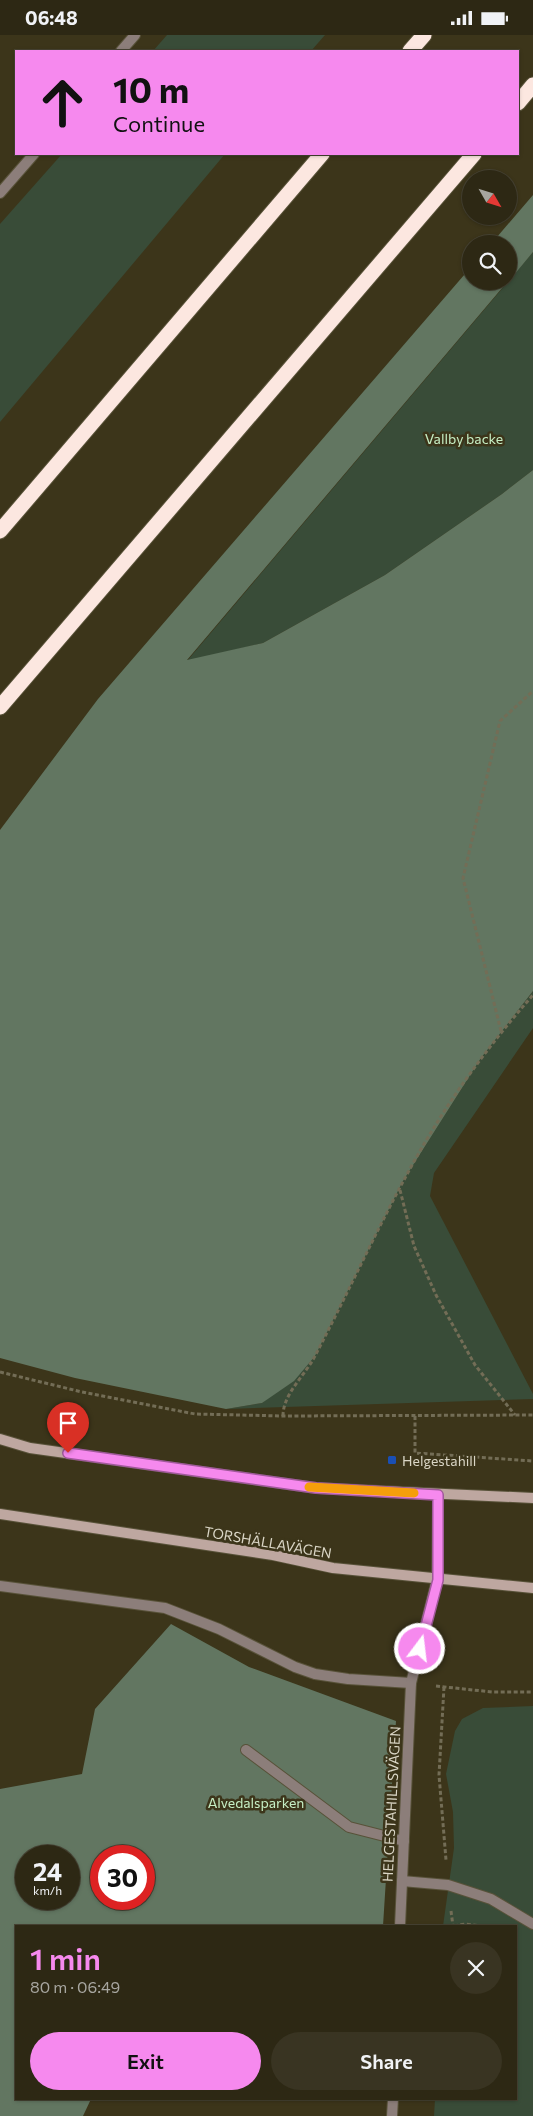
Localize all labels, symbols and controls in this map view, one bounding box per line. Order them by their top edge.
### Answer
text: 06:48 [25,6,78,29]
text: 10 m [113,67,189,110]
icon: ahead [30,70,95,135]
text: Continue [113,110,205,137]
north arrow [462,170,518,225]
map controls [462,170,517,290]
button: search [462,235,517,290]
park label: Vallby backe [425,430,503,447]
pin [47,1402,89,1453]
icon: arrive [54,1409,82,1437]
place label: Helgestahill [402,1452,476,1469]
marker: Helgestahill [386,1454,398,1466]
street label: TORSHÄLLAVÄGEN [203,1522,333,1562]
position arrow [393,1622,445,1674]
street label: HELGESTAHILLSVÄGEN [378,1726,404,1882]
park label: Alvedalsparken [208,1794,304,1811]
speed limit sign: 30 [90,1845,155,1910]
text: 24 [33,1856,62,1886]
text: km/h [33,1883,62,1897]
text: 1 min [30,1939,101,1976]
button: close [450,1942,502,1994]
text: 80 m · 06:49 [30,1977,120,1996]
button: Exit [30,2032,261,2090]
button: Share [271,2032,502,2090]

